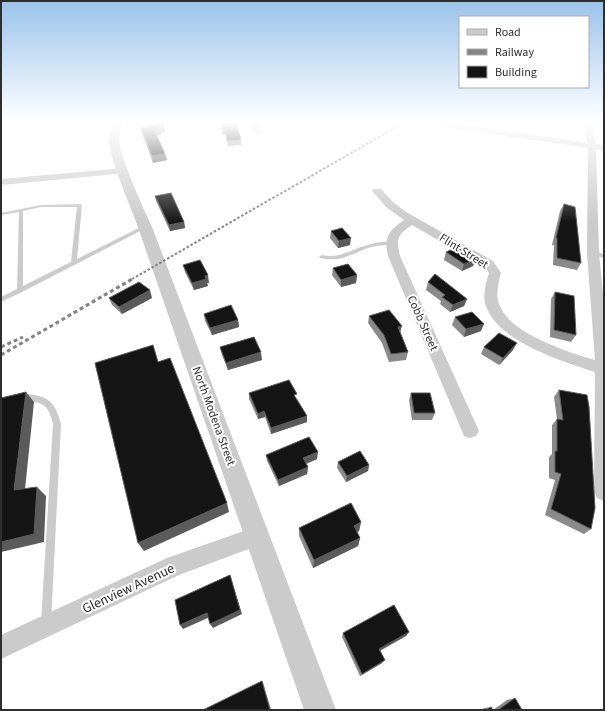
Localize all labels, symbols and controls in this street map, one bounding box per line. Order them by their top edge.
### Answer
legend [459,16,589,88]
text: Road [495,24,521,41]
text: Railway [495,44,534,61]
text: Building [495,64,537,81]
street label: Flint Street [436,230,492,273]
street label: Cobb Street [403,293,442,354]
street label: North Modena Street [188,364,239,468]
street label: Glenview Avenue [79,559,178,619]

